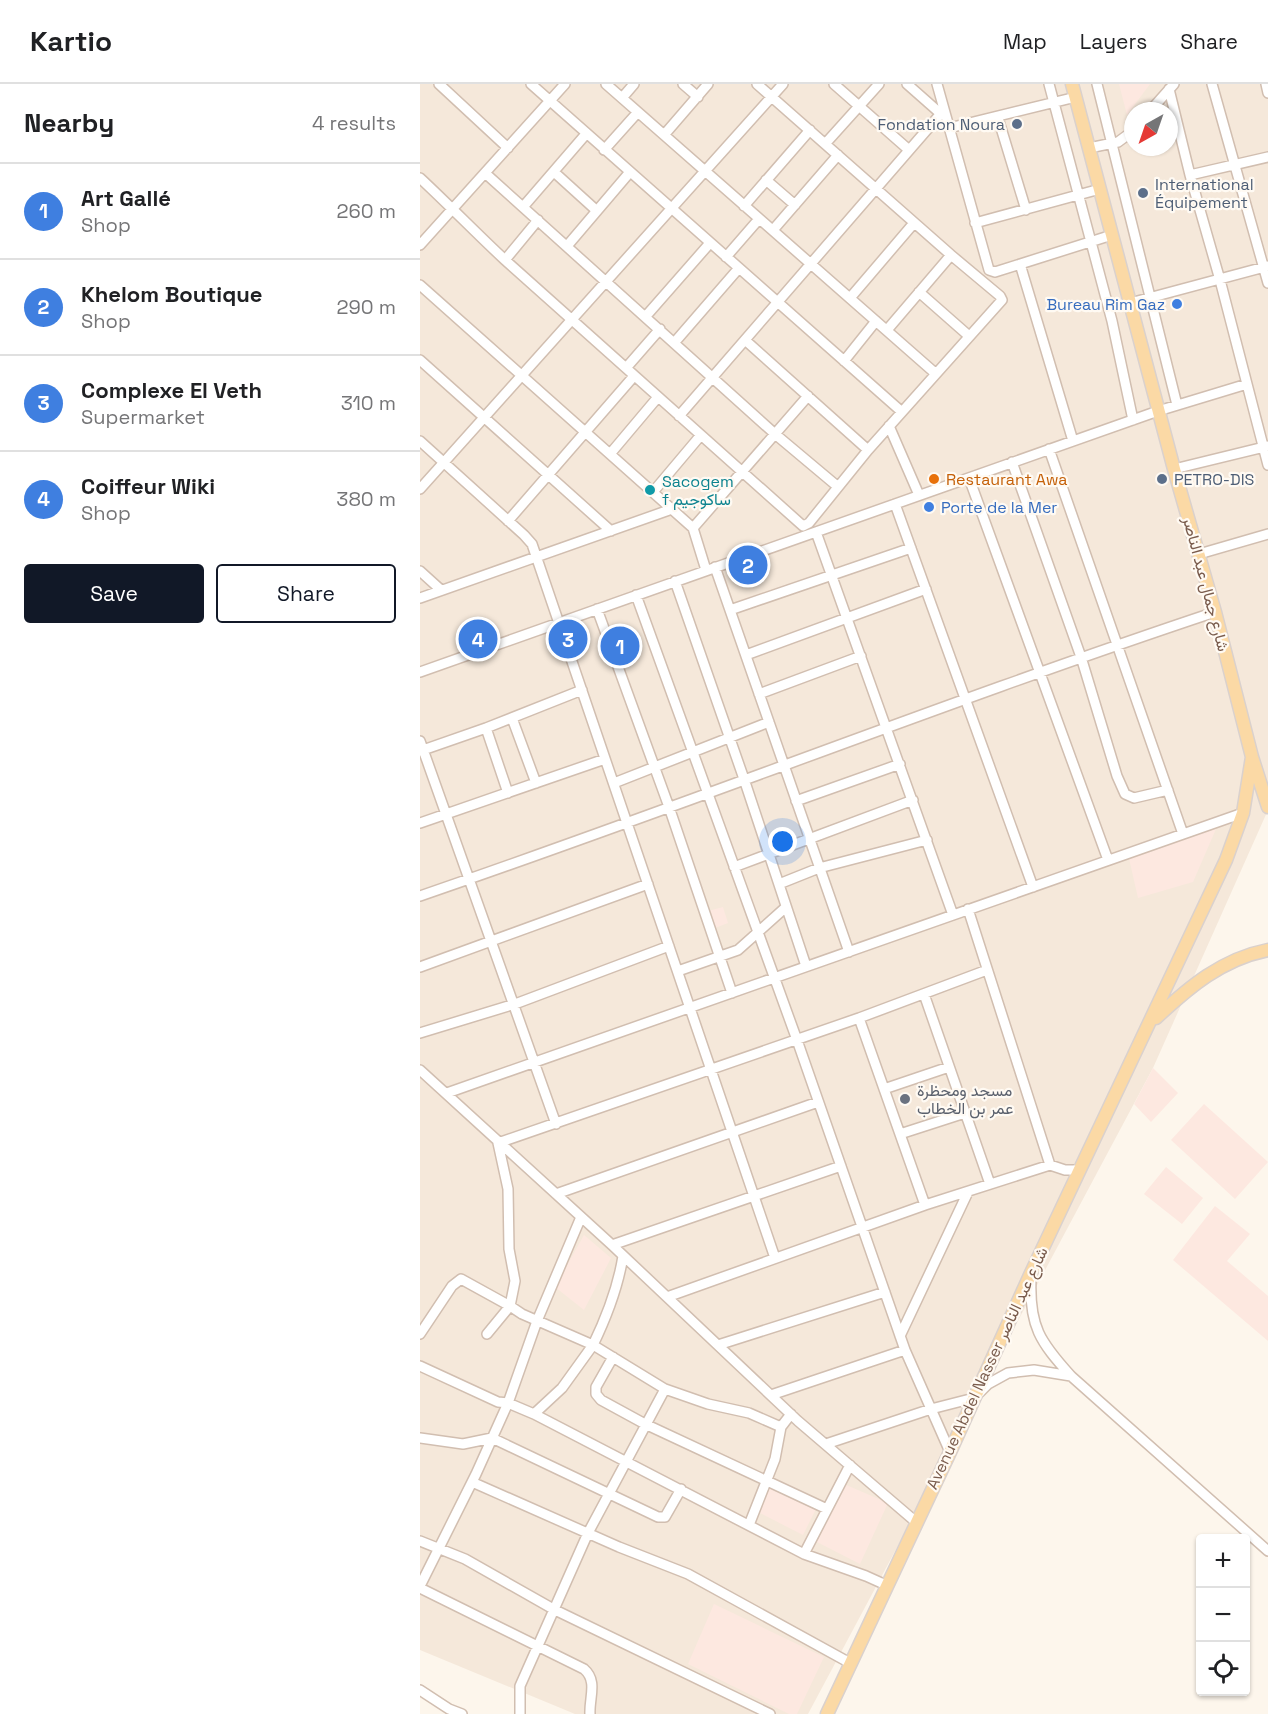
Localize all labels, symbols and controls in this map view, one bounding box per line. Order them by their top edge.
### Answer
text: Kartio [30,23,112,59]
text: Map [1003,28,1047,55]
text: Layers [1080,28,1147,55]
text: Share [1180,28,1238,55]
north arrow [1124,102,1178,156]
text: Nearby [24,106,114,140]
text: 4 results [312,110,396,136]
place label: Fondation Noura [877,114,1005,135]
marker: Fondation Noura [1010,117,1024,131]
place label: International Équipement [1155,174,1254,213]
text: Art Gallé [81,184,171,212]
marker: International Équipement [1136,186,1150,200]
text: 1 [39,198,48,224]
text: 260 m [337,198,396,224]
text: Shop [81,212,131,238]
text: Khelom Boutique [81,280,263,308]
text: 2 [38,294,49,320]
text: 290 m [337,294,396,320]
place label: Bureau Rim Gaz [1047,294,1165,315]
marker: Bureau Rim Gaz [1170,297,1184,311]
text: Shop [81,308,131,334]
text: Complexe El Veth [81,376,262,404]
text: 3 [37,390,50,416]
text: 310 m [341,390,396,416]
text: Supermarket [81,404,205,430]
place label: Restaurant Awa [946,469,1068,490]
place label: PETRO-DIS [1174,469,1255,490]
place label: Sacogem f ساكوجيم [662,471,734,510]
text: Coiffeur Wiki [81,472,215,500]
marker: Restaurant Awa [927,472,941,486]
marker: PETRO-DIS [1155,472,1169,486]
marker: Sacogem f ساكوجيم [643,483,657,497]
text: 4 [37,486,50,512]
text: 380 m [336,486,396,512]
place label: Porte de la Mer [941,497,1057,518]
text: Shop [81,500,131,526]
marker: Porte de la Mer [922,500,936,514]
street label: شارع جمال عبد الناصر [1177,513,1234,654]
pin: 2 [728,542,768,588]
button: Save [24,564,204,623]
button: Share [216,564,396,623]
pin: 4 [458,616,498,662]
pin: 3 [548,616,588,662]
pin: 1 [600,624,640,668]
your location [768,827,797,856]
place label: مسجد ومحظرة عمر بن الخطاب [917,1080,1013,1119]
marker: مسجد ومحظرة عمر بن الخطاب [898,1092,912,1106]
street label: Avenue Abdel Nasser شارع عبد الناصر [921,1243,1053,1493]
map controls [1196,1534,1250,1696]
button: + [1196,1534,1250,1588]
button: − [1196,1588,1250,1642]
button: locate [1196,1642,1250,1696]

